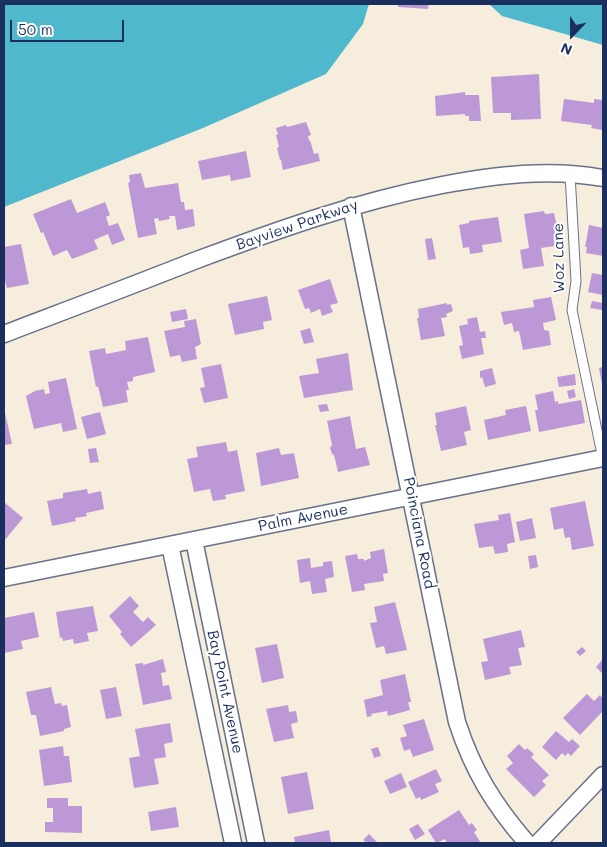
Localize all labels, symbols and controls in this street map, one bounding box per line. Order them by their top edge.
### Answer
scale bar [12,10,126,42]
north arrow [547,10,597,60]
text: 50 m [18,19,53,39]
text: N [558,39,575,60]
street label: Bayview Parkway [234,196,360,254]
street label: Woz Lane [549,223,569,293]
street label: Poinciana Road [399,476,439,590]
street label: Palm Avenue [257,500,349,536]
street label: Bay Point Avenue [203,629,247,755]

